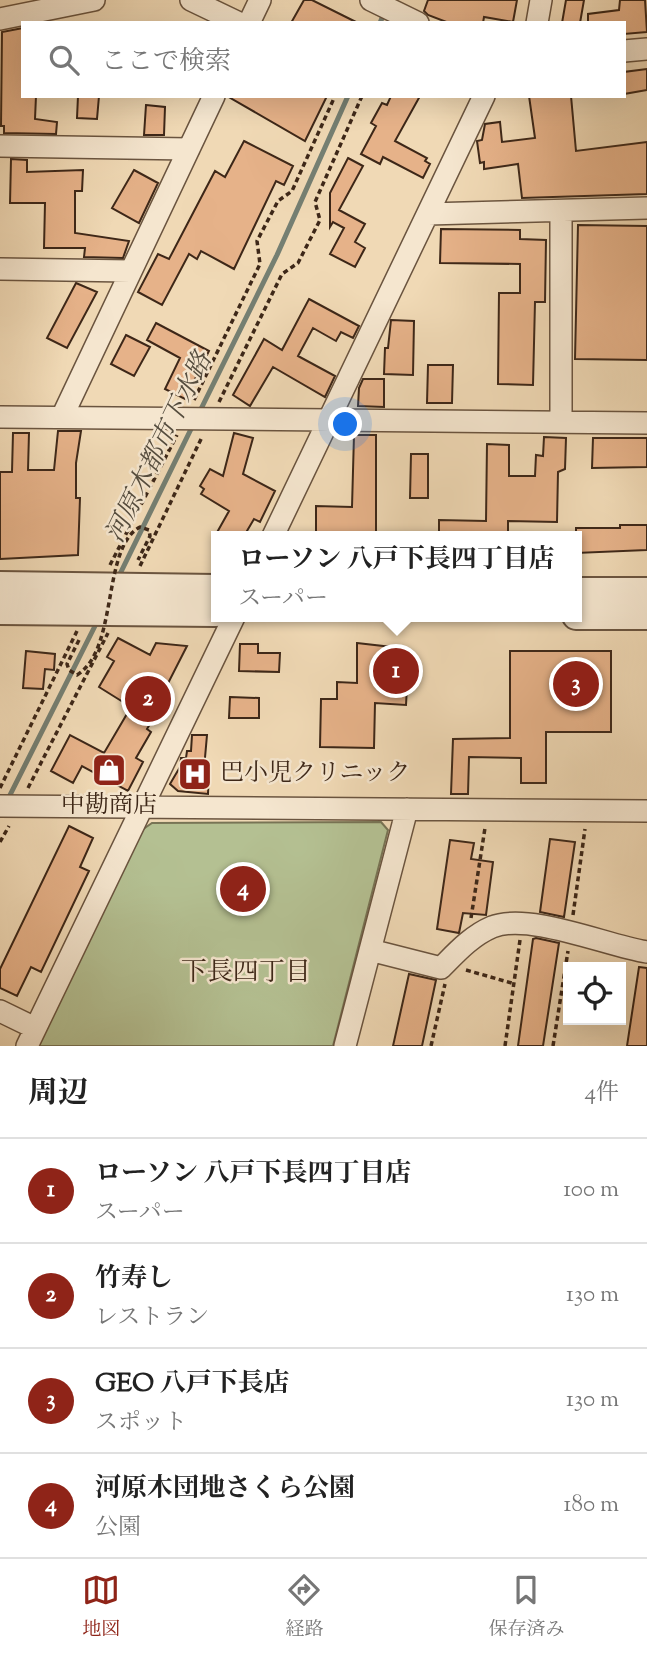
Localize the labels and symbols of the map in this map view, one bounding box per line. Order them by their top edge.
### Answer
water label: 河原木都市下水路 [98,345,223,550]
your location [328,407,362,441]
pin: 1 [373,645,419,697]
pin: 3 [553,658,599,710]
pin: 2 [125,673,171,725]
shop icon: 中勘商店 [90,751,128,789]
hospital icon: 巴小児クリニック [176,755,214,793]
place label: 巴小児クリニック [220,757,411,791]
place label: 中勘商店 [61,789,157,823]
pin: 4 [220,863,266,915]
district label: 下長四丁目 [181,955,311,992]

